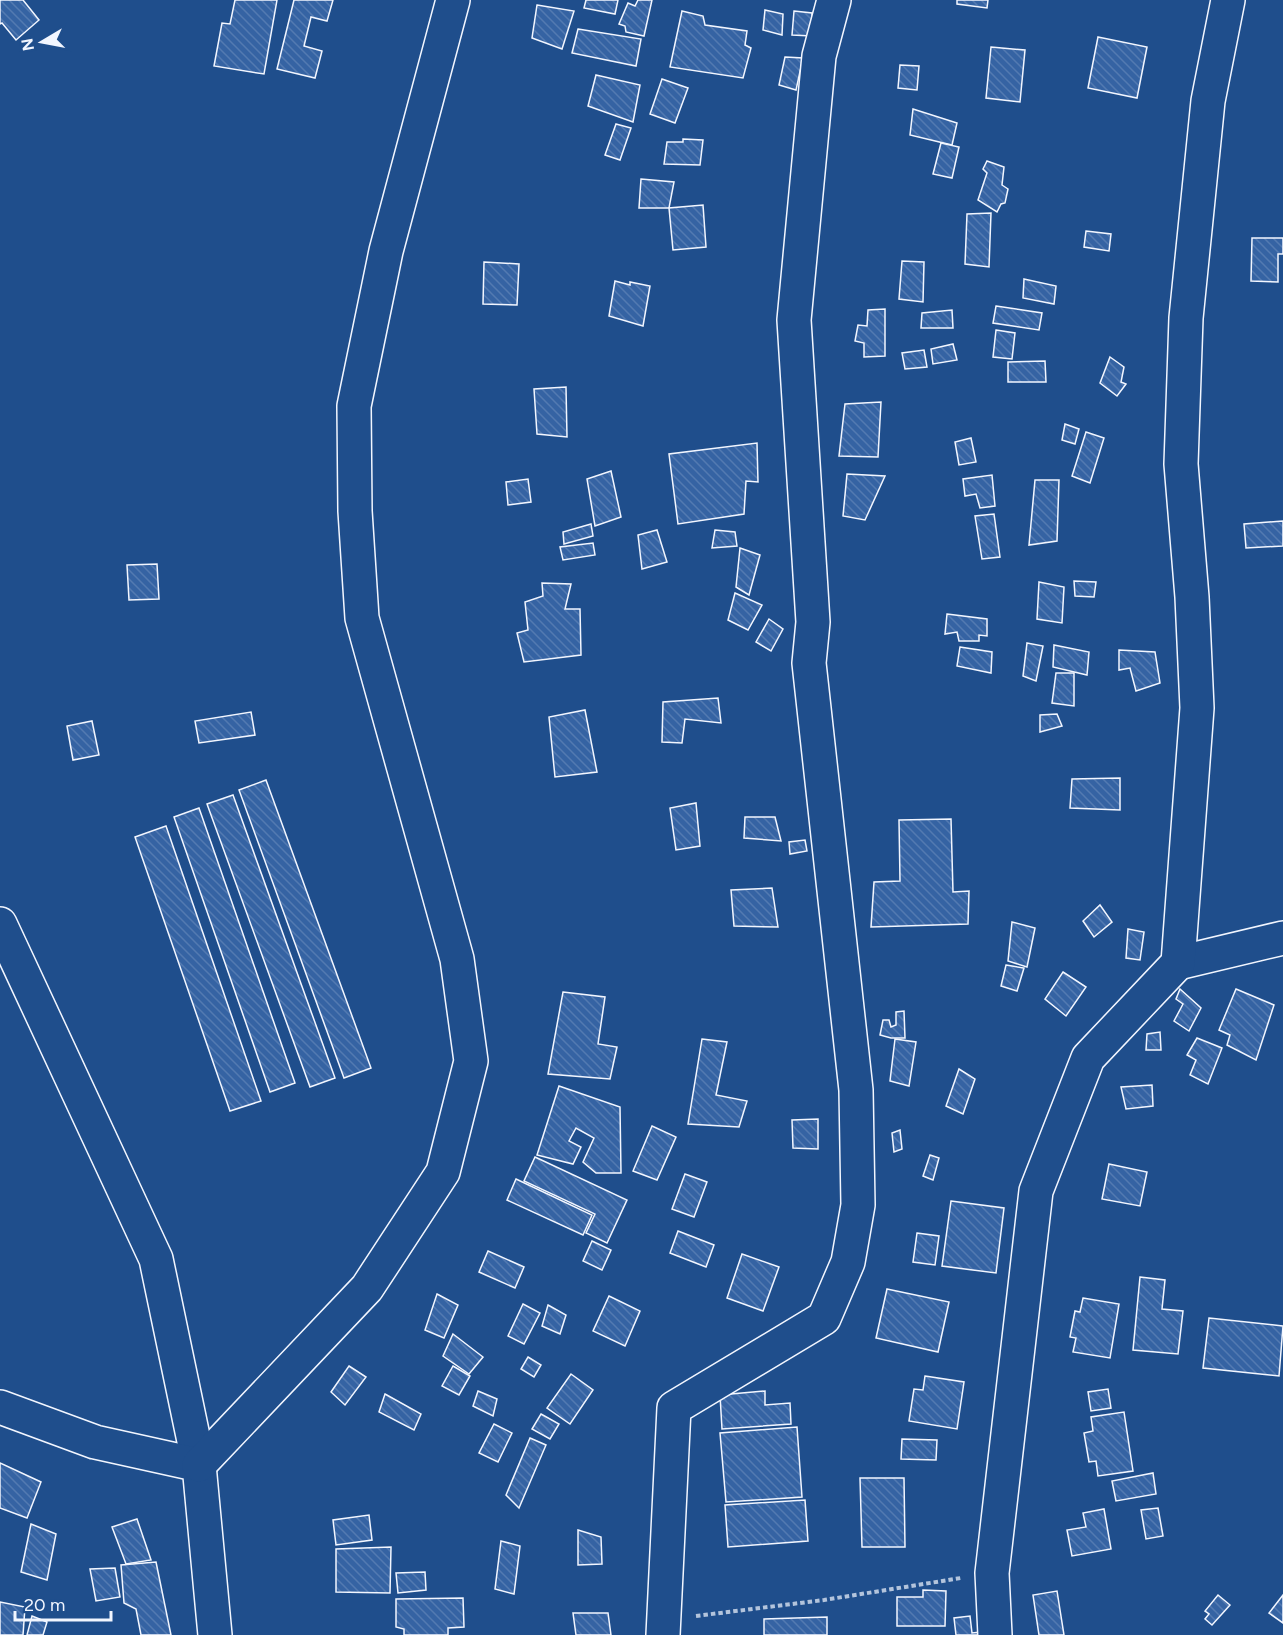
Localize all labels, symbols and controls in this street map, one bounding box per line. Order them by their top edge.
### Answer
north arrow [12,12,72,72]
text: N [17,37,38,52]
scale bar [15,1584,111,1622]
text: 20 m [24,1594,65,1616]

